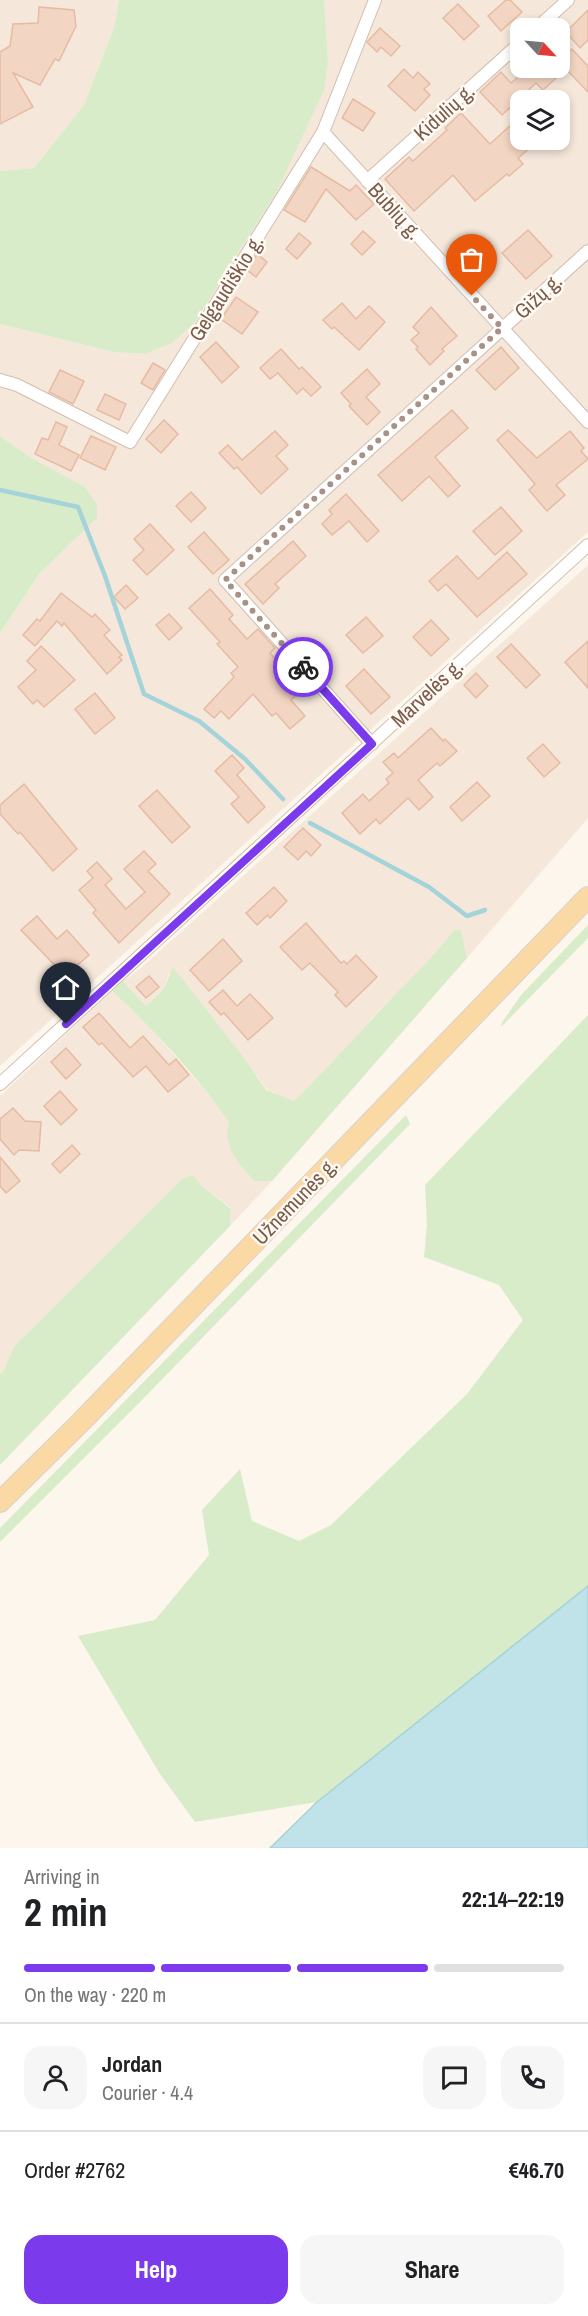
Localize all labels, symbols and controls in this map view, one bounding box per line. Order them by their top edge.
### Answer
north arrow [510,18,570,78]
map controls [510,18,570,150]
street label: Kidulių g. [407,77,481,147]
button: layers [510,90,570,150]
street label: Bublių g. [361,176,429,246]
street label: Gelgaudiškio g. [182,229,270,347]
pin [446,234,497,296]
icon: bag [455,243,488,276]
street label: Gižų g. [508,267,568,325]
courier [273,637,333,697]
icon: bike [287,651,320,684]
street label: Marvelės g. [385,652,469,734]
pin [40,962,91,1024]
icon: home [49,971,82,1004]
street label: Užnemunės g. [246,1151,344,1251]
text: Arriving in [24,1863,100,1890]
text: 22:14–22:19 [462,1884,564,1914]
text: 2 min [24,1886,108,1938]
text: On the way · 220 m [24,1981,166,2008]
button: person [24,2046,87,2109]
button: chat [423,2046,486,2109]
button: phone [501,2046,564,2109]
text: Jordan [102,2049,162,2079]
text: Courier · 4.4 [102,2079,193,2106]
text: Order #2762 [24,2155,125,2185]
text: €46.70 [509,2155,564,2185]
button: Help [24,2235,288,2304]
button: Share [300,2235,564,2304]

